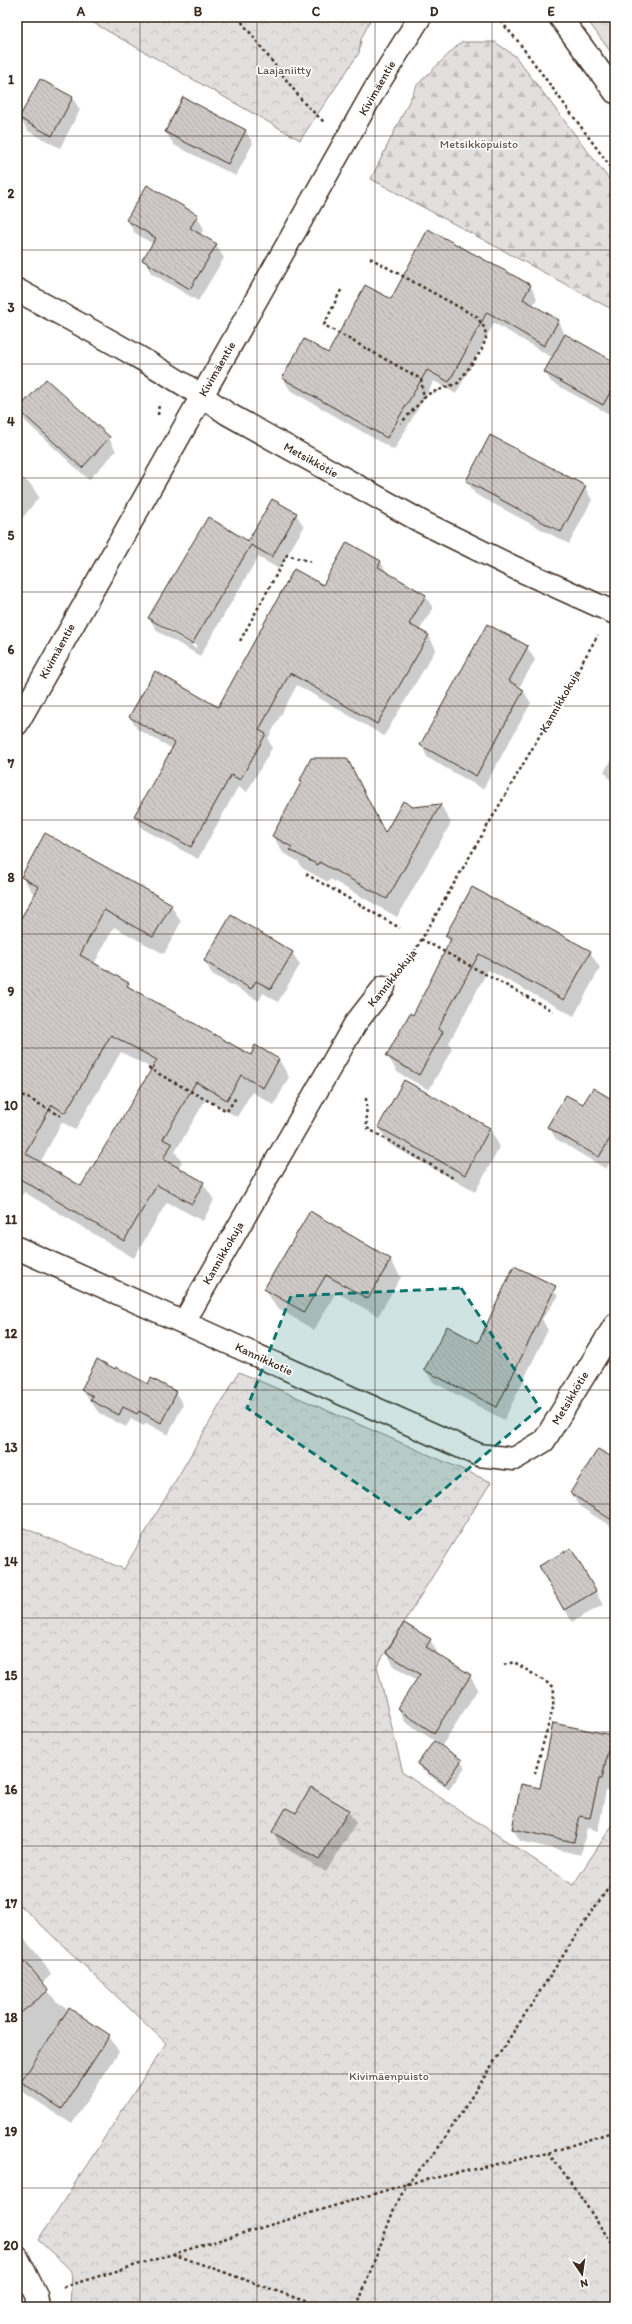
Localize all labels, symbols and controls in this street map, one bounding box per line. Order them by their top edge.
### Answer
text: A [76,4,86,19]
text: B [194,4,203,19]
text: C [312,4,321,19]
text: D [430,4,439,19]
text: E [547,4,555,19]
street label: Kivimäentie [356,58,398,118]
park label: Laajaniitty [257,63,311,77]
text: 1 [8,72,14,87]
park label: Metsikköpuisto [440,137,518,151]
text: 2 [8,186,15,201]
text: 3 [7,300,15,315]
street label: Kivimäentie [196,339,238,399]
text: 4 [7,414,15,429]
street label: Metsikkötie [281,439,341,481]
text: 5 [8,528,15,543]
street label: Kivimäentie [36,621,78,681]
text: 6 [8,642,15,657]
street label: Kannikkokuja [536,667,584,735]
text: 7 [7,756,15,771]
text: 8 [7,870,15,885]
street label: Kannikkokuja [364,946,420,1010]
text: 9 [8,984,15,999]
text: 10 [4,1098,18,1113]
text: 11 [5,1212,17,1227]
street label: Kannikkokuja [199,1219,247,1287]
text: 12 [5,1326,18,1341]
street label: Kannikkotie [233,1340,295,1379]
street label: Metsikkötie [549,1368,592,1427]
text: 13 [4,1440,18,1455]
text: 14 [4,1554,18,1569]
text: 15 [5,1668,18,1683]
text: 16 [5,1782,18,1797]
text: 17 [5,1896,18,1911]
text: 18 [4,2010,18,2025]
park label: Kivimäenpuisto [349,2069,429,2083]
text: 19 [5,2124,18,2139]
text: 20 [4,2238,18,2253]
north arrow [562,2254,602,2294]
text: N [579,2276,589,2290]

